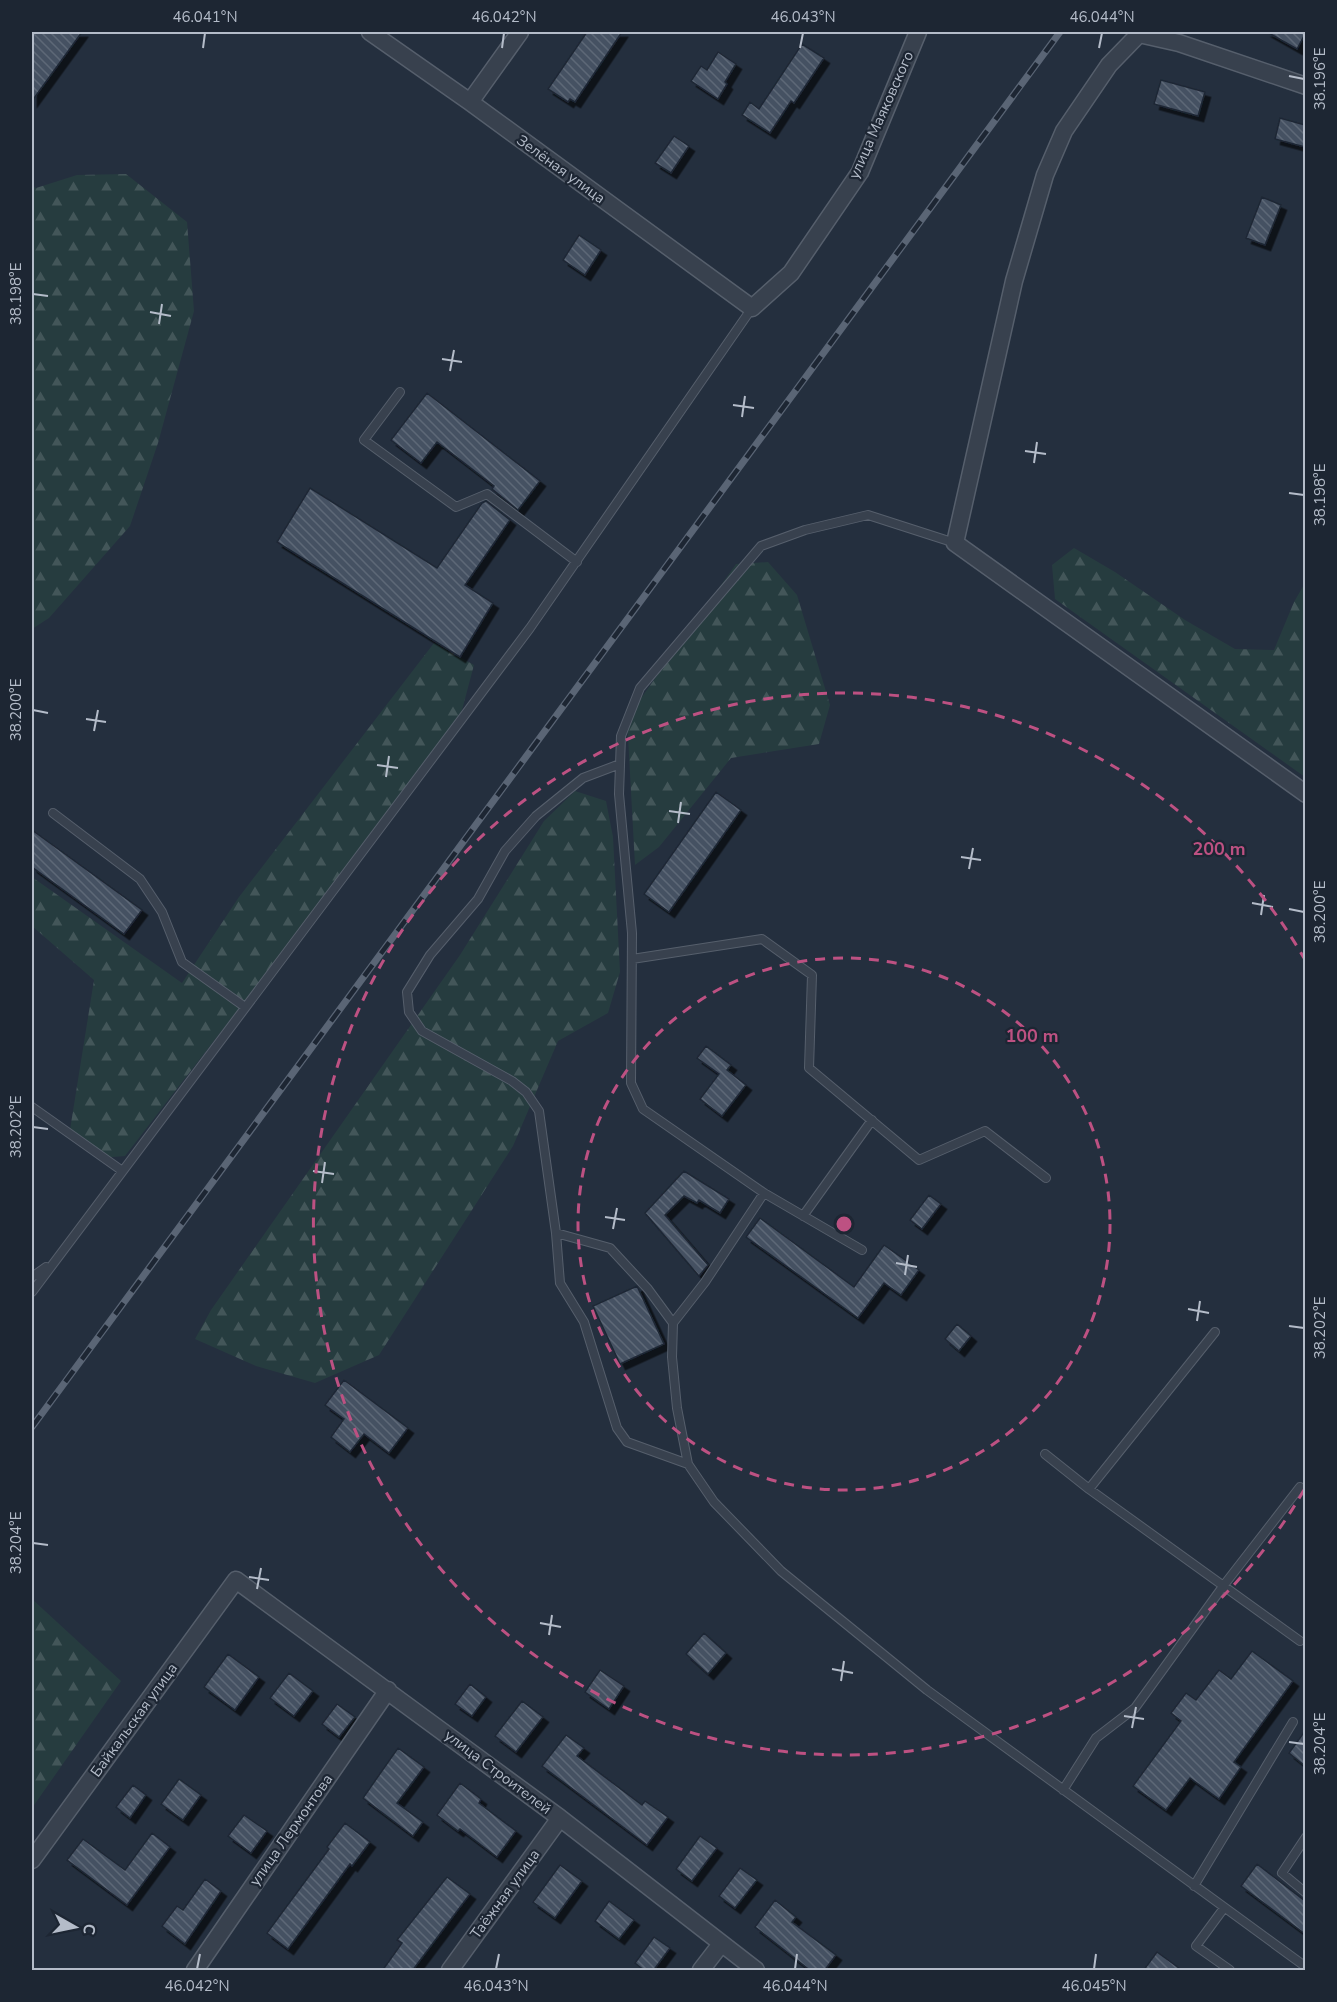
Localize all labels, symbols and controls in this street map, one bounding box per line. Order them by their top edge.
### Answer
text: 46.041°N [172,7,238,27]
text: 46.042°N [471,7,537,27]
text: 46.043°N [770,7,836,27]
text: 46.044°N [1069,7,1135,27]
street label: улица Маяковского [844,48,918,182]
text: 38.196°E [1310,48,1330,110]
street label: Зелёная улица [513,130,609,208]
text: 38.198°E [6,263,26,325]
text: 38.198°E [1310,464,1330,526]
text: 38.200°E [6,679,26,741]
text: 200 m [1192,837,1246,861]
text: 38.200°E [1310,881,1330,943]
text: 100 m [1005,1024,1059,1048]
text: 38.202°E [6,1096,26,1158]
centre of rings [834,1214,854,1234]
text: 38.202°E [1310,1297,1330,1359]
text: 38.204°E [6,1512,26,1574]
street label: Байкальская улица [86,1659,182,1781]
text: 38.204°E [1310,1713,1330,1775]
street label: улица Строителей [441,1725,555,1819]
street label: улица Лермонтова [245,1770,337,1890]
street label: Таёжная улица [466,1845,544,1943]
north arrow [45,1897,105,1957]
text: С [77,1922,101,1936]
text: 46.042°N [164,1976,230,1996]
text: 46.043°N [463,1976,529,1996]
text: 46.044°N [762,1976,828,1996]
text: 46.045°N [1061,1976,1127,1996]

